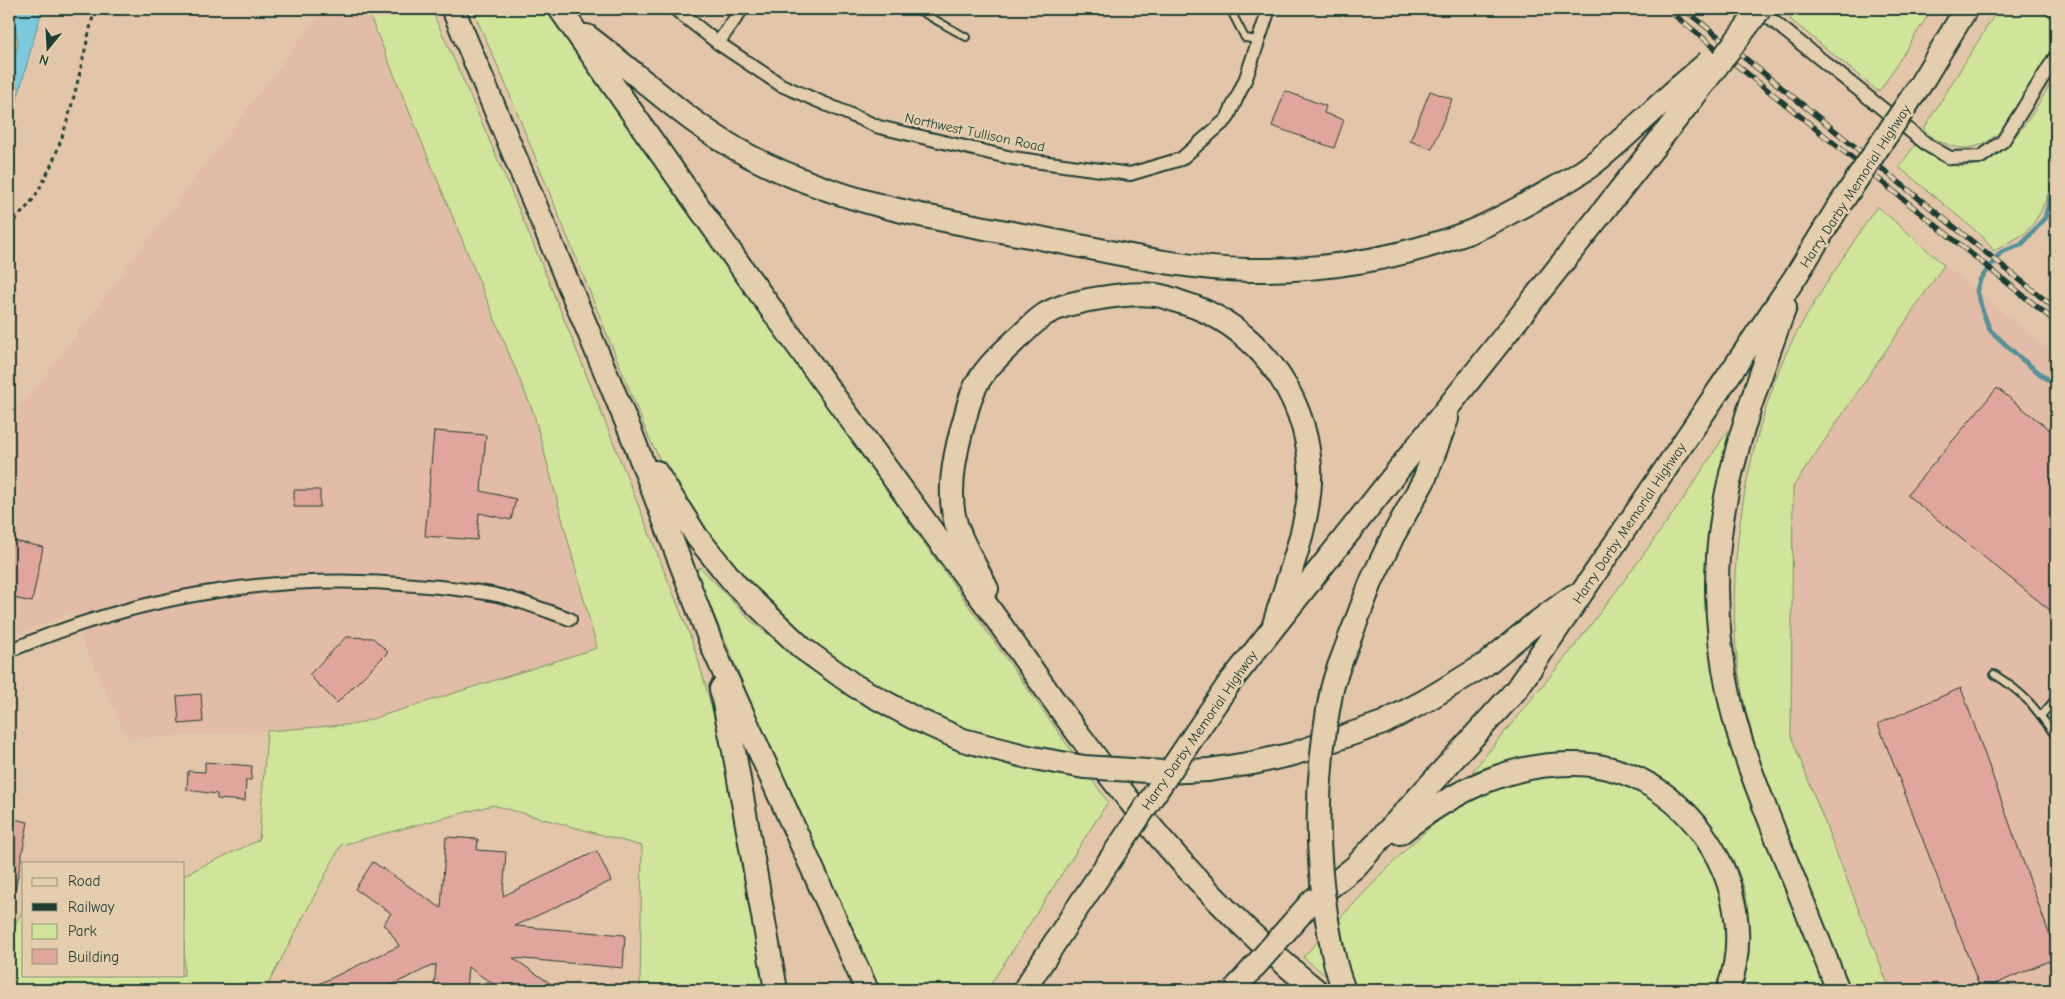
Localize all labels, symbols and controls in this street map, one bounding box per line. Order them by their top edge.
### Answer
north arrow [22,22,72,72]
text: N [37,50,51,69]
street label: Harry Darby Memorial Highway [1796,101,1915,271]
street label: Northwest Tullison Road [903,109,1047,156]
street label: Harry Darby Memorial Highway [1569,439,1690,607]
street label: Harry Darby Memorial Highway [1138,647,1261,813]
legend [22,862,185,976]
text: Road [68,872,100,890]
text: Railway [68,898,115,916]
text: Park [68,922,97,940]
text: Building [68,948,119,966]

